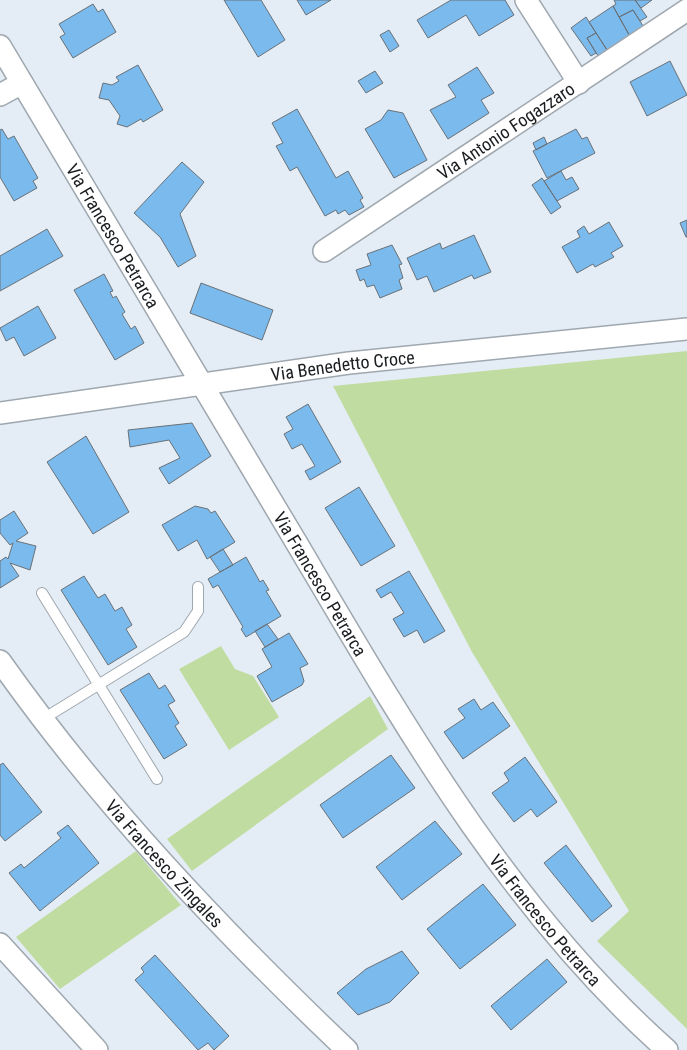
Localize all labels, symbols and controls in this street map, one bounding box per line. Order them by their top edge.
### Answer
street label: Via Antonio Fogazzaro [433,77,578,183]
street label: Via Francesco Petrarca [62,160,164,312]
street label: Via Benedetto Croce [269,346,416,385]
street label: Via Francesco Petrarca [270,508,371,660]
street label: Via Francesco Zingales [102,795,228,931]
street label: Via Francesco Petrarca [485,850,606,990]

